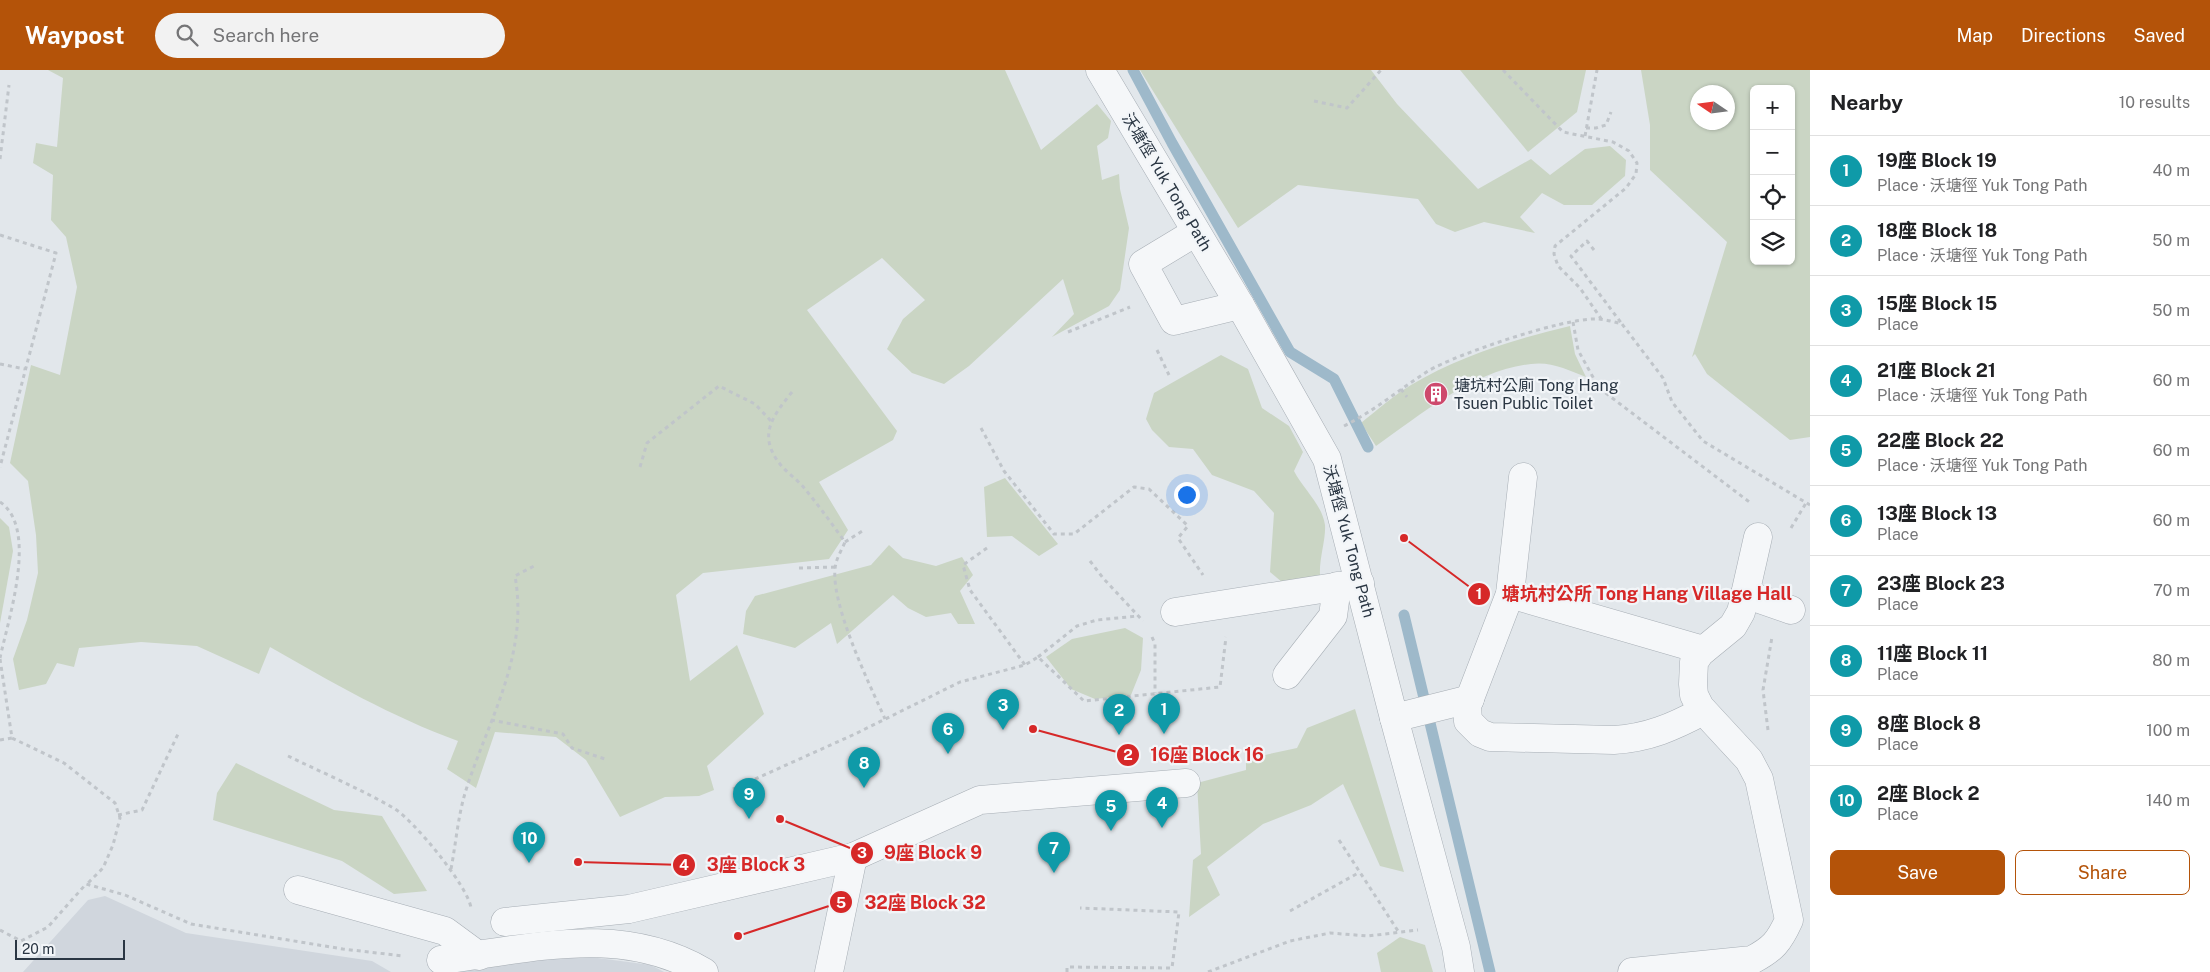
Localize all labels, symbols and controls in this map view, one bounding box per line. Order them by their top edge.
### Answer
search box [155,13,505,58]
text: Waypost [25,21,125,49]
icon: search [173,21,201,49]
text: Search here [213,24,319,46]
text: Map [1956,25,1993,46]
text: Directions [2021,25,2106,46]
text: Saved [2134,25,2185,46]
north arrow [1690,85,1735,130]
map controls [1750,85,1795,265]
button: + [1750,85,1795,130]
text: Nearby [1830,90,1903,115]
text: 10 results [2119,93,2190,112]
street label: 沃塘徑 Yuk Tong Path [1118,110,1216,254]
button: − [1750,130,1795,175]
text: 19座 Block 19 [1877,149,1997,171]
text: 1 [1843,161,1849,180]
text: 40 m [2152,161,2190,180]
button: locate [1750,175,1795,220]
text: Place · 沃塘徑 Yuk Tong Path [1877,176,2087,195]
text: 18座 Block 18 [1877,219,1997,241]
button: layers [1750,220,1795,265]
text: 2 [1841,231,1851,250]
text: 50 m [2152,231,2190,250]
text: Place · 沃塘徑 Yuk Tong Path [1877,246,2087,265]
text: 15座 Block 15 [1877,292,1997,314]
text: 3 [1841,301,1851,320]
text: 50 m [2152,301,2190,320]
text: Place [1877,315,1919,334]
text: 21座 Block 21 [1877,359,1996,381]
text: 4 [1841,371,1851,390]
text: 60 m [2153,371,2190,390]
place label: 塘坑村公廁 Tong Hang Tsuen Public Toilet [1454,376,1619,413]
building icon: 塘坑村公廁 Tong Hang Tsuen Public Toilet [1423,381,1449,407]
text: Place · 沃塘徑 Yuk Tong Path [1877,386,2087,405]
text: 22座 Block 22 [1877,429,2004,451]
text: 5 [1841,441,1851,460]
text: 60 m [2153,441,2190,460]
text: Place · 沃塘徑 Yuk Tong Path [1877,456,2087,475]
street label: 沃塘徑 Yuk Tong Path [1319,462,1379,620]
your location [1174,482,1200,508]
text: 13座 Block 13 [1877,502,1997,524]
text: 6 [1841,511,1851,530]
text: 60 m [2153,511,2190,530]
text: Place [1877,525,1919,544]
text: 23座 Block 23 [1877,572,2005,594]
callout: 塘坑村公所 Tong Hang Village Hall [1466,577,1802,610]
text: 7 [1841,581,1851,600]
text: 70 m [2153,581,2190,600]
text: 塘坑村公所 Tong Hang Village Hall [1502,583,1792,604]
text: 1 [1476,585,1482,602]
text: Place [1877,595,1919,614]
text: 11座 Block 11 [1877,642,1988,664]
text: 8 [1841,651,1851,670]
text: 80 m [2152,651,2190,670]
text: Place [1877,665,1919,684]
pin: 3 [987,689,1019,730]
pin: 1 [1148,693,1180,734]
pin: 2 [1103,694,1135,735]
text: 8座 Block 8 [1877,712,1981,734]
pin: 6 [932,713,964,754]
text: 9 [1841,721,1851,740]
text: 100 m [2146,721,2190,740]
text: Place [1877,735,1919,754]
callout: 16座 Block 16 [1115,738,1274,771]
text: 16座 Block 16 [1150,744,1264,765]
text: 2 [1123,746,1133,763]
pin: 8 [848,747,880,788]
pin: 9 [733,778,765,819]
text: 2座 Block 2 [1877,782,1980,804]
pin: 4 [1146,787,1178,828]
pin: 5 [1095,790,1127,831]
text: 10 [1837,791,1855,810]
text: 140 m [2146,791,2190,810]
text: Place [1877,805,1919,824]
pin: 10 [513,822,545,863]
pin: 7 [1038,832,1070,873]
callout: 9座 Block 9 [849,837,992,870]
text: 9座 Block 9 [884,842,982,863]
text: 3 [857,844,867,861]
callout: 3座 Block 3 [671,848,815,881]
button: Save [1830,850,2005,895]
button: Share [2015,850,2190,895]
text: 3座 Block 3 [707,854,805,875]
text: 4 [679,856,689,873]
callout: 32座 Block 32 [829,886,995,919]
text: 32座 Block 32 [864,892,986,913]
text: 5 [836,894,846,911]
scale bar [15,937,125,960]
text: 20 m [22,941,54,957]

